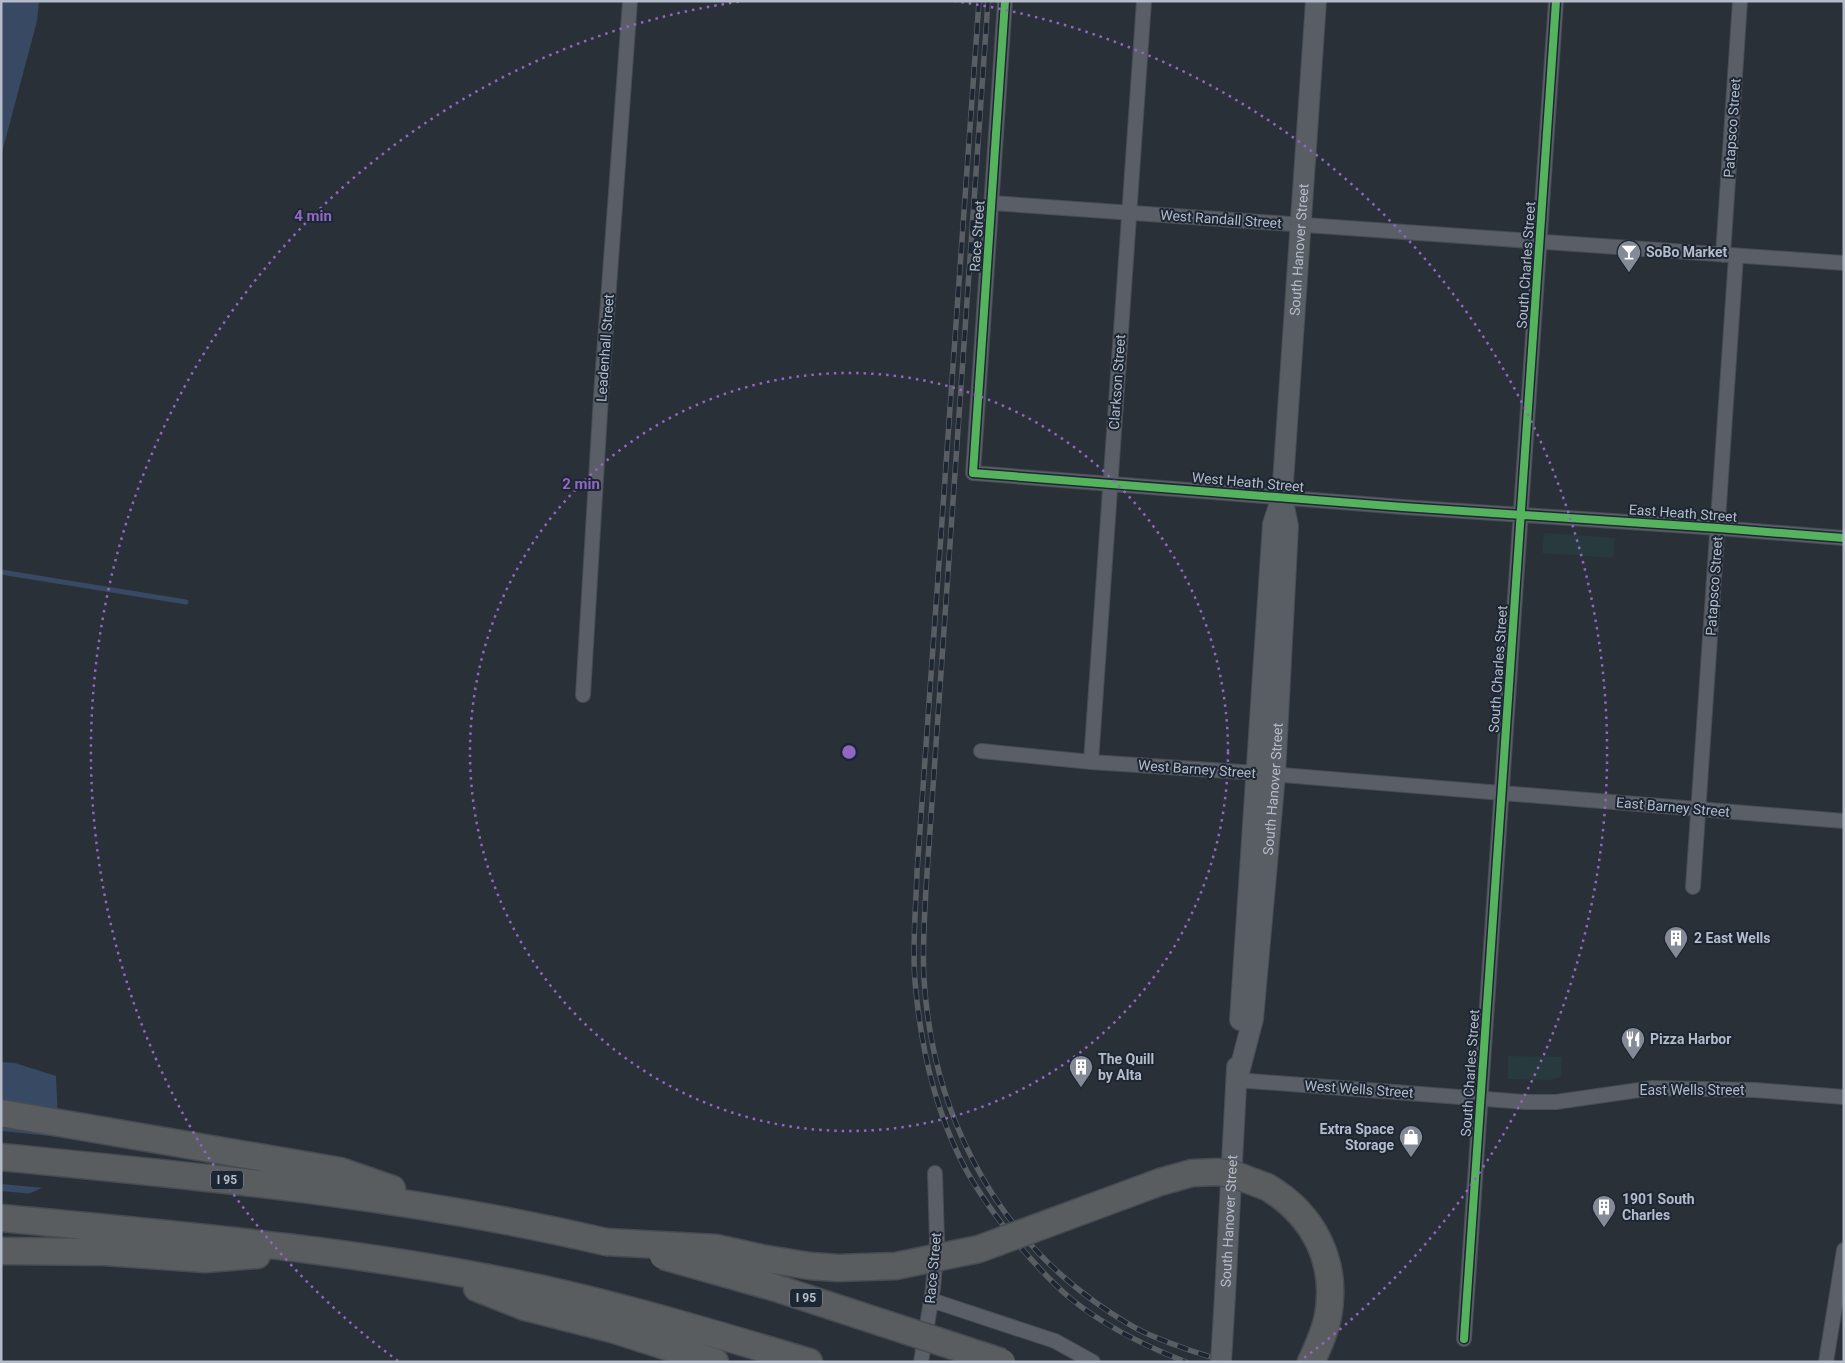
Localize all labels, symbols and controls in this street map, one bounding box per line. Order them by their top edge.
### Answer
street label: Patapsco Street [1721,77,1743,178]
street label: South Hanover Street [1286,183,1311,316]
street label: Race Street [967,199,987,272]
street label: South Charles Street [1514,200,1538,329]
text: 4 min [294,207,332,225]
street label: West Randall Street [1160,207,1283,231]
bar icon: SoBo Market [1616,239,1642,273]
place label: SoBo Market [1646,244,1728,260]
street label: Leadenhall Street [593,293,617,403]
street label: Clarkson Street [1106,333,1128,430]
street label: West Heath Street [1191,469,1305,495]
text: 2 min [562,475,600,493]
street label: East Heath Street [1628,501,1738,525]
street label: Patapsco Street [1703,535,1725,636]
street label: South Charles Street [1486,604,1510,733]
street label: South Hanover Street [1260,722,1286,856]
centre of rings [840,743,858,761]
street label: West Barney Street [1138,757,1257,781]
street label: East Barney Street [1616,794,1731,820]
building icon: 2 East Wells [1663,925,1689,959]
place label: 2 East Wells [1694,930,1771,946]
street label: South Charles Street [1458,1008,1482,1137]
restaurant icon: Pizza Harbor [1620,1026,1646,1060]
place label: Pizza Harbor [1650,1031,1731,1047]
place label: The Quill by Alta [1098,1051,1154,1083]
building icon: The Quill by Alta [1068,1054,1094,1088]
street label: West Wells Street [1304,1077,1414,1101]
street label: East Wells Street [1640,1082,1745,1098]
place label: Extra Space Storage [1320,1121,1394,1153]
shop icon: Extra Space Storage [1398,1124,1424,1158]
street label: South Hanover Street [1217,1154,1240,1288]
road number: I 95 [211,1170,243,1190]
place label: 1901 South Charles [1622,1191,1695,1223]
building icon: 1901 South Charles [1591,1194,1617,1228]
street label: Race Street [922,1231,944,1304]
road number: I 95 [790,1289,822,1308]

